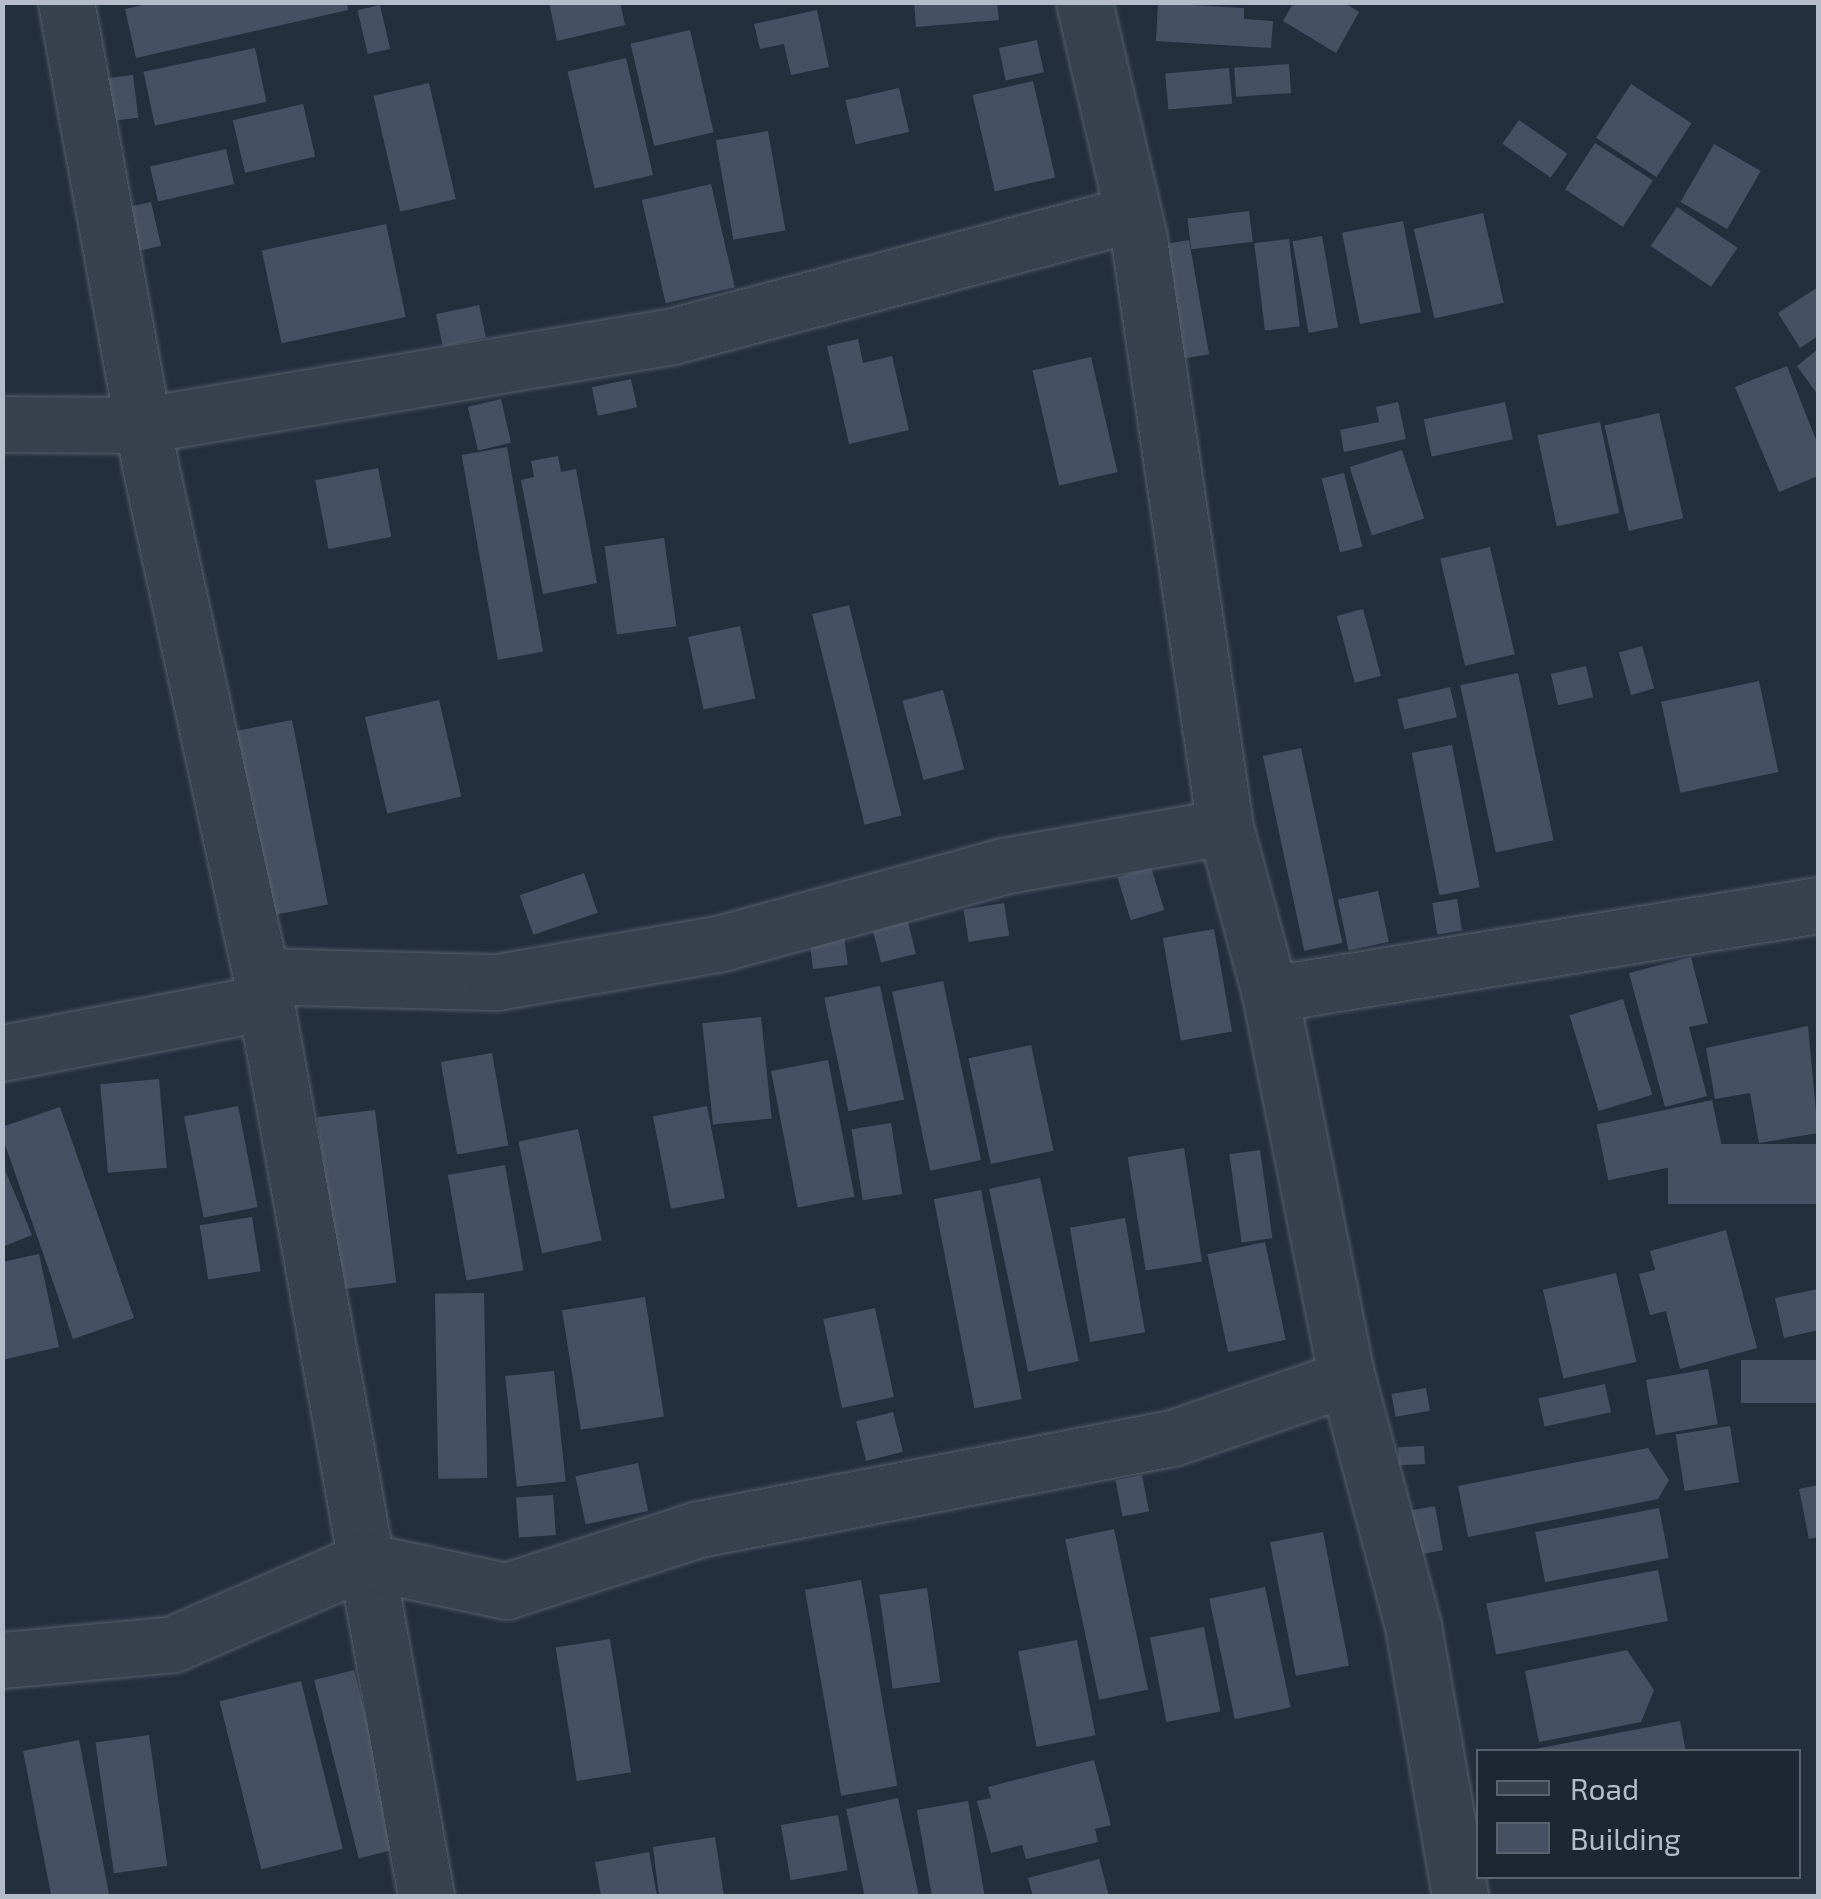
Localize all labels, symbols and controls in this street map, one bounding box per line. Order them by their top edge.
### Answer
legend [1476,1749,1801,1879]
text: Road [1570,1770,1639,1806]
text: Building [1570,1820,1681,1856]

